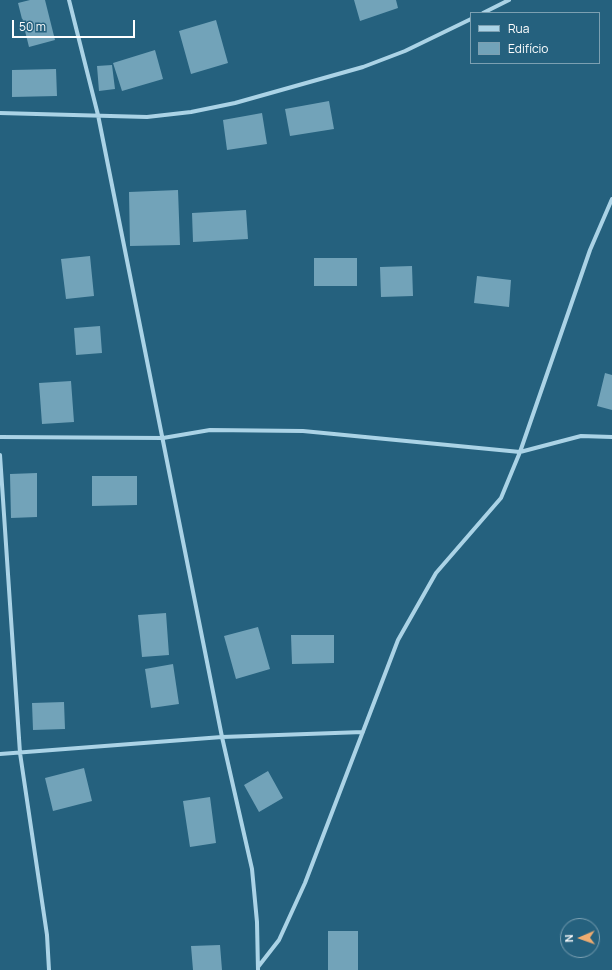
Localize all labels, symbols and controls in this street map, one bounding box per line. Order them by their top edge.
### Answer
scale bar [14,12,137,38]
legend [470,12,600,64]
text: 50 m [19,18,46,35]
text: Rua [508,20,529,37]
text: Edifício [508,40,548,57]
north arrow [560,918,600,958]
text: N [561,934,576,943]

